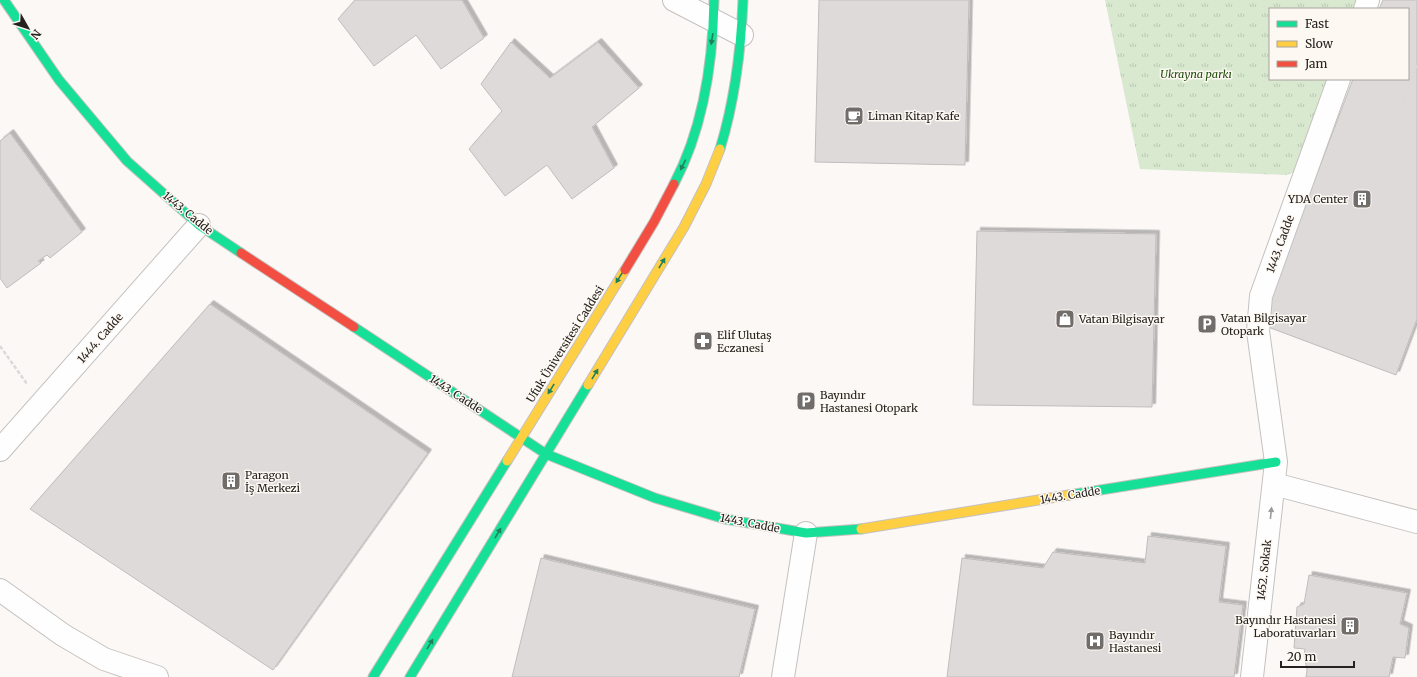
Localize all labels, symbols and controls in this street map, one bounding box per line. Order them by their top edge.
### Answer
north arrow [8,8,48,48]
legend [1269,8,1409,80]
text: Fast [1305,16,1329,31]
text: N [27,27,44,42]
one-way arrow [709,33,715,45]
text: Slow [1305,36,1334,51]
text: Jam [1304,56,1328,71]
park label: Ukrayna parkı [1160,67,1232,81]
cafe icon: Liman Kitap Kafe [843,105,865,127]
place label: Liman Kitap Kafe [868,109,960,123]
one-way arrow [680,159,686,171]
street label: 1443. Cadde [160,188,216,238]
building icon: YDA Center [1351,188,1373,210]
place label: YDA Center [1287,192,1348,206]
street label: 1443. Cadde [1263,213,1297,275]
one-way arrow [659,257,666,269]
one-way arrow [616,272,623,284]
street label: Ufuk Üniversitesi Caddesi [523,283,607,405]
shop icon: Vatan Bilgisayar [1054,308,1076,330]
street label: 1444. Cadde [74,310,126,366]
place label: Vatan Bilgisayar Otopark [1220,311,1307,338]
place label: Vatan Bilgisayar [1078,312,1165,326]
parking icon: Vatan Bilgisayar Otopark [1196,313,1218,335]
place label: Elif Ulutaş Eczanesi [717,328,772,355]
pharmacy icon: Elif Ulutaş Eczanesi [692,330,714,352]
one-way arrow [591,368,598,380]
street label: 1443. Cadde [427,372,485,417]
one-way arrow [548,383,555,395]
place label: Bayındır Hastanesi Otopark [820,388,918,415]
parking icon: Bayındır Hastanesi Otopark [795,390,817,412]
place label: Paragon İş Merkezi [245,468,301,495]
building icon: Paragon İş Merkezi [220,470,242,492]
street label: 1443. Cadde [1039,483,1101,507]
one-way arrow [1267,507,1274,519]
street label: 1443. Cadde [719,510,781,536]
one-way arrow [494,528,502,538]
street label: 1452. Sokak [1254,539,1274,601]
place label: Bayındır Hastanesi Laboratuvarları [1235,613,1336,640]
building icon: Bayındır Hastanesi Laboratuvarları [1339,615,1361,637]
place label: Bayındır Hastanesi [1109,628,1162,655]
hospital icon: Bayındır Hastanesi [1084,630,1106,652]
one-way arrow [426,639,434,649]
scale bar [1281,643,1354,669]
text: 20 m [1287,649,1316,664]

